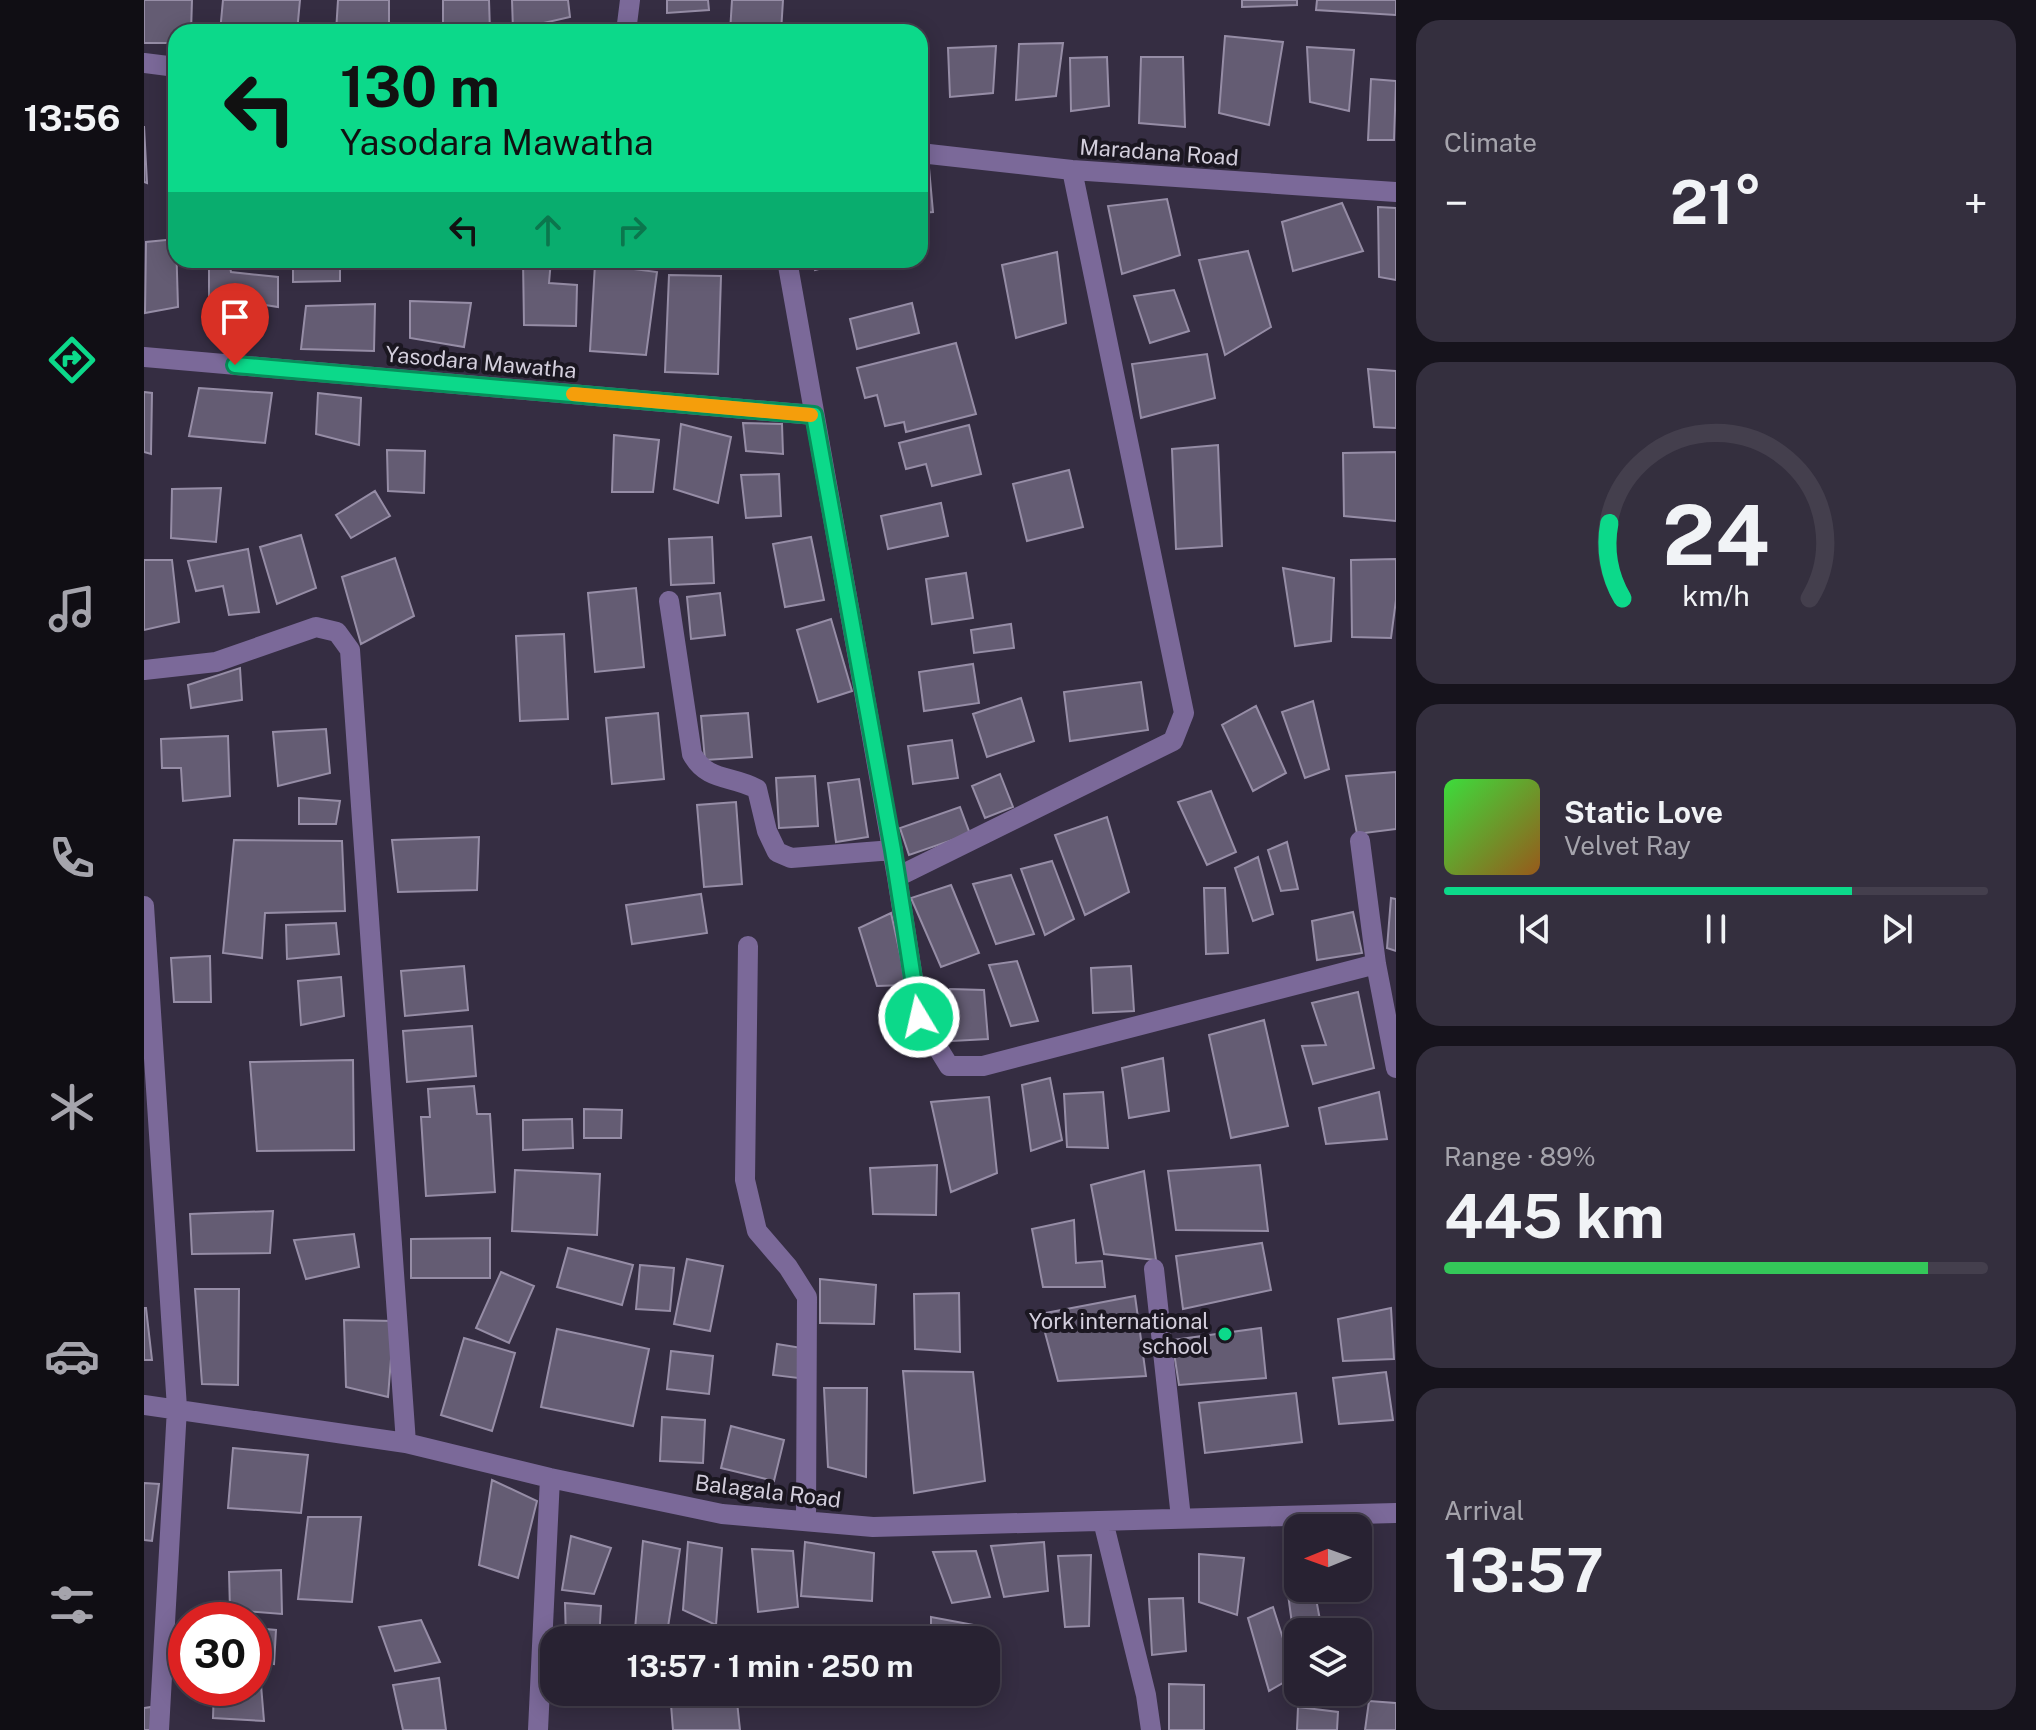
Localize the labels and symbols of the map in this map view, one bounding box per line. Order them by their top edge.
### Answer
street label: Maradana Road [1079,133,1239,171]
pin [201,283,269,365]
street label: Yasodara Mawatha [384,341,578,383]
position arrow [877,975,961,1059]
place label: York international school [1029,1308,1209,1359]
marker: York international school [1216,1325,1234,1343]
street label: Balagala Road [693,1469,843,1513]
north arrow [1284,1514,1372,1602]
speed limit sign: 30 [168,1602,272,1706]

